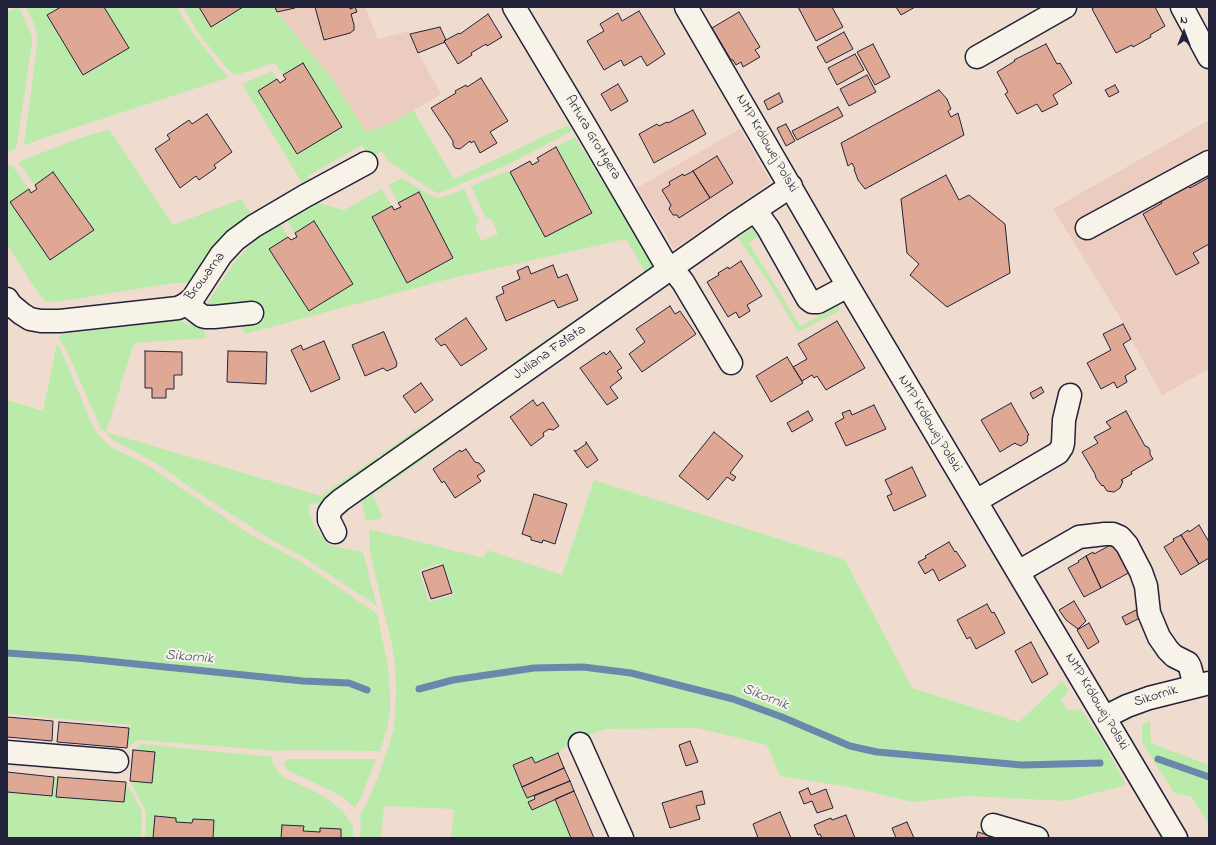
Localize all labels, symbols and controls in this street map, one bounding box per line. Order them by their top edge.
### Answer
north arrow [1164,12,1204,52]
text: N [1180,12,1188,28]
street label: NMP Królowej Polski [731,92,801,196]
street label: Artura Grottgera [560,93,624,183]
street label: Browarna [182,249,230,305]
street label: Juliana Fałata [510,322,590,384]
street label: NMP Królowej Polski [893,372,965,476]
water label: Sikornik [164,647,214,669]
street label: NMP Królowej Polski [1060,650,1132,754]
water label: Sikornik [739,681,791,715]
street label: Sikornik [1132,682,1180,712]

